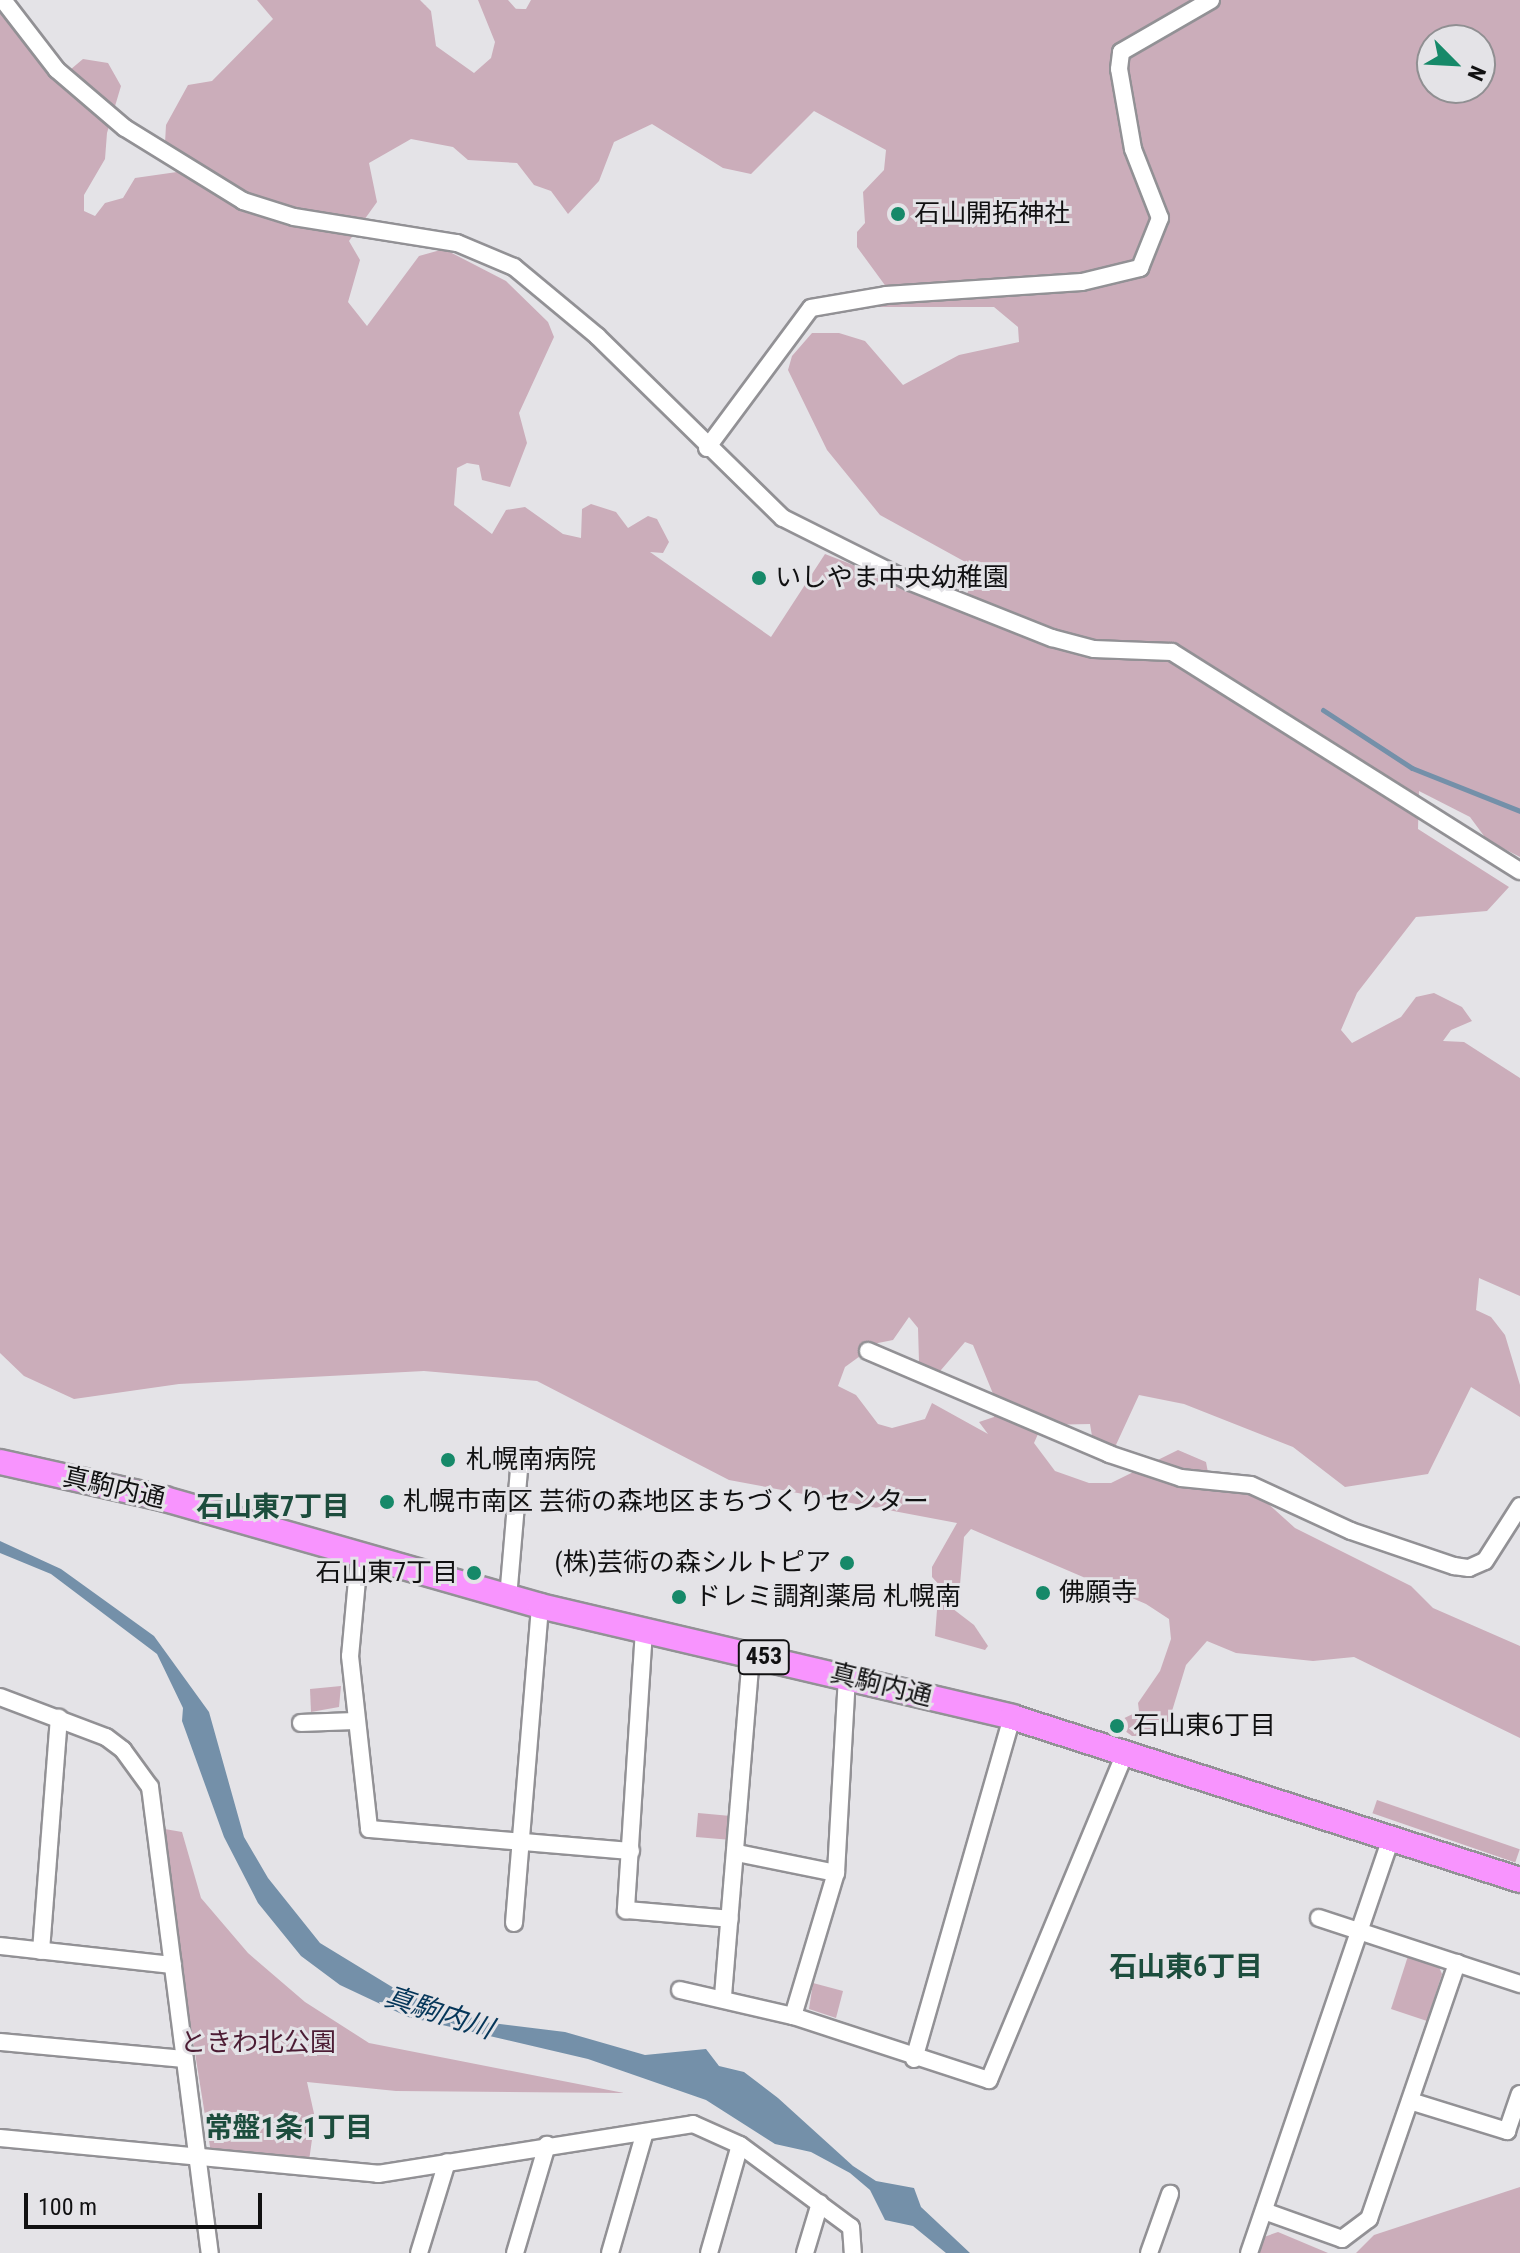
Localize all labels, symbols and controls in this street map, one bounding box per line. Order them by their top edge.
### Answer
north arrow [1416,24,1496,104]
text: N [1462,62,1491,84]
place label: 石山開拓神社 [914,198,1070,230]
marker: 石山開拓神社 [889,205,907,223]
place label: いしやま中央幼稚園 [775,562,1009,594]
marker: いしやま中央幼稚園 [750,569,768,587]
place label: 札幌南病院 [466,1444,596,1476]
marker: 札幌南病院 [437,1449,459,1471]
street label: 真駒内通 [60,1461,168,1515]
place label: 札幌市南区 芸術の森地区まちづくりセンター [403,1486,929,1518]
district label: 石山東7丁目 [196,1490,350,1524]
marker: 札幌市南区 芸術の森地区まちづくりセンター [378,1493,396,1511]
place label: (株)芸術の森シルトピア [555,1547,831,1579]
marker: (株)芸術の森シルトピア [838,1554,856,1572]
place label: 石山東7丁目 [315,1557,458,1589]
marker: 石山東7丁目 [465,1564,483,1582]
place label: 佛願寺 [1059,1577,1137,1609]
place label: ドレミ調剤薬局 札幌南 [695,1581,961,1613]
marker: 佛願寺 [1034,1584,1052,1602]
marker: ドレミ調剤薬局 札幌南 [670,1588,688,1606]
road number: 453 [736,1637,792,1677]
street label: 真駒内通 [827,1657,935,1713]
place label: 石山東6丁目 [1133,1710,1276,1742]
marker: 石山東6丁目 [1108,1717,1126,1735]
district label: 石山東6丁目 [1109,1950,1263,1984]
water label: 真駒内川 [381,1980,497,2046]
park label: ときわ北公園 [180,2027,336,2059]
district label: 常盤1条1丁目 [205,2111,373,2145]
scale bar [28,2177,266,2227]
text: 100 m [38,2193,97,2221]

